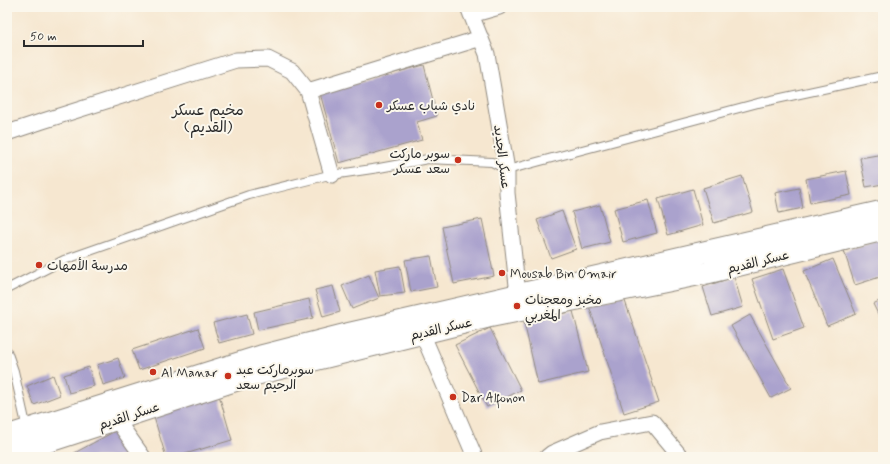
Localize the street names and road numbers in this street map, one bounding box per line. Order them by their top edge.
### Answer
street label: عسكر الجديد [489,124,514,190]
street label: عسكر القديم [725,246,792,279]
street label: عسكر القديم [408,314,475,346]
street label: عسكر القديم [96,398,163,435]

